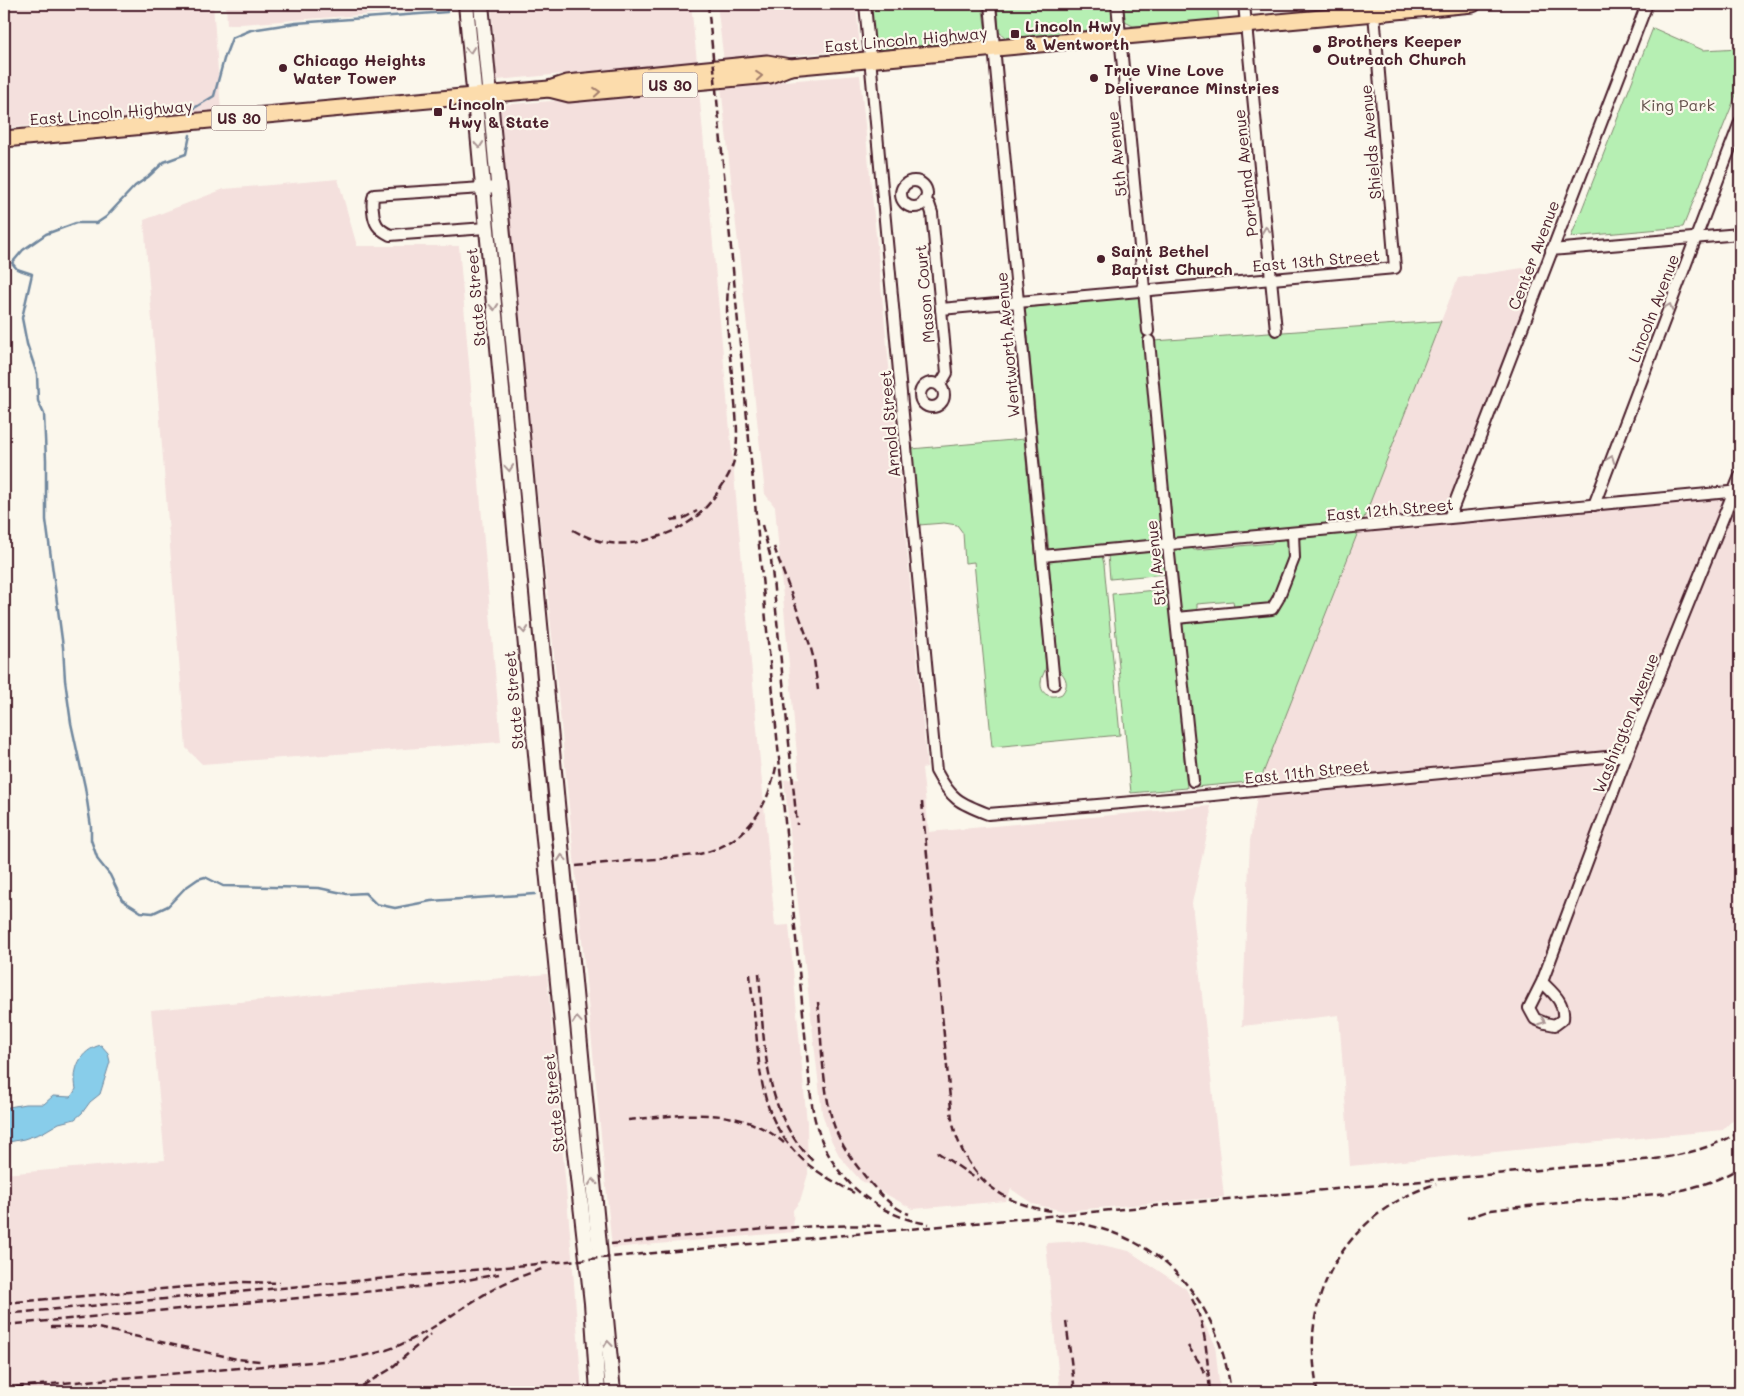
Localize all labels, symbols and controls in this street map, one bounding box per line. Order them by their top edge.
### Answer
place label: Lincoln Hwy & Wentworth [1025,15,1129,54]
street label: East Lincoln Highway [824,21,988,57]
marker: Lincoln Hwy & Wentworth [1009,28,1021,40]
place label: Brothers Keeper Outreach Church [1327,30,1466,69]
marker: Brothers Keeper Outreach Church [1311,43,1323,55]
one-way arrow [464,46,475,54]
place label: Chicago Heights Water Tower [293,49,426,88]
place label: True Vine Love Deliverance Minstries [1104,59,1279,98]
marker: Chicago Heights Water Tower [277,62,289,74]
one-way arrow [756,71,764,82]
road number: US 30 [642,72,698,98]
marker: True Vine Love Deliverance Minstries [1088,72,1100,84]
street label: Shields Avenue [1355,84,1385,200]
one-way arrow [594,87,602,98]
place label: Lincoln Hwy & State [448,93,549,132]
street label: East Lincoln Highway [29,94,193,130]
park label: King Park [1641,94,1715,115]
road number: US 30 [212,106,266,130]
marker: Lincoln Hwy & State [432,106,444,118]
street label: Portland Avenue [1228,108,1262,238]
street label: 5th Avenue [1101,110,1131,198]
one-way arrow [473,141,484,149]
street label: Center Avenue [1502,197,1564,313]
one-way arrow [1261,226,1272,234]
place label: Saint Bethel Baptist Church [1111,240,1233,279]
street label: Mason Court [909,244,939,344]
street label: East 13th Street [1251,244,1381,276]
street label: State Street [460,247,490,347]
street label: Lincoln Avenue [1623,251,1683,365]
marker: Saint Bethel Baptist Church [1095,253,1107,265]
street label: Wentworth Avenue [990,271,1024,419]
one-way arrow [488,303,499,311]
one-way arrow [1663,303,1673,312]
street label: Arnold Street [874,369,904,479]
one-way arrow [1605,455,1615,464]
one-way arrow [503,465,514,473]
street label: East 12th Street [1326,493,1454,525]
street label: 5th Avenue [1140,519,1170,607]
one-way arrow [518,627,529,635]
street label: State Street [498,650,528,750]
street label: Washington Avenue [1587,650,1663,796]
street label: East 11th Street [1243,754,1371,788]
one-way arrow [557,854,568,862]
one-way arrow [1537,1015,1546,1025]
one-way arrow [572,1016,583,1024]
street label: State Street [537,1053,569,1153]
one-way arrow [588,1178,599,1186]
one-way arrow [603,1339,614,1347]

